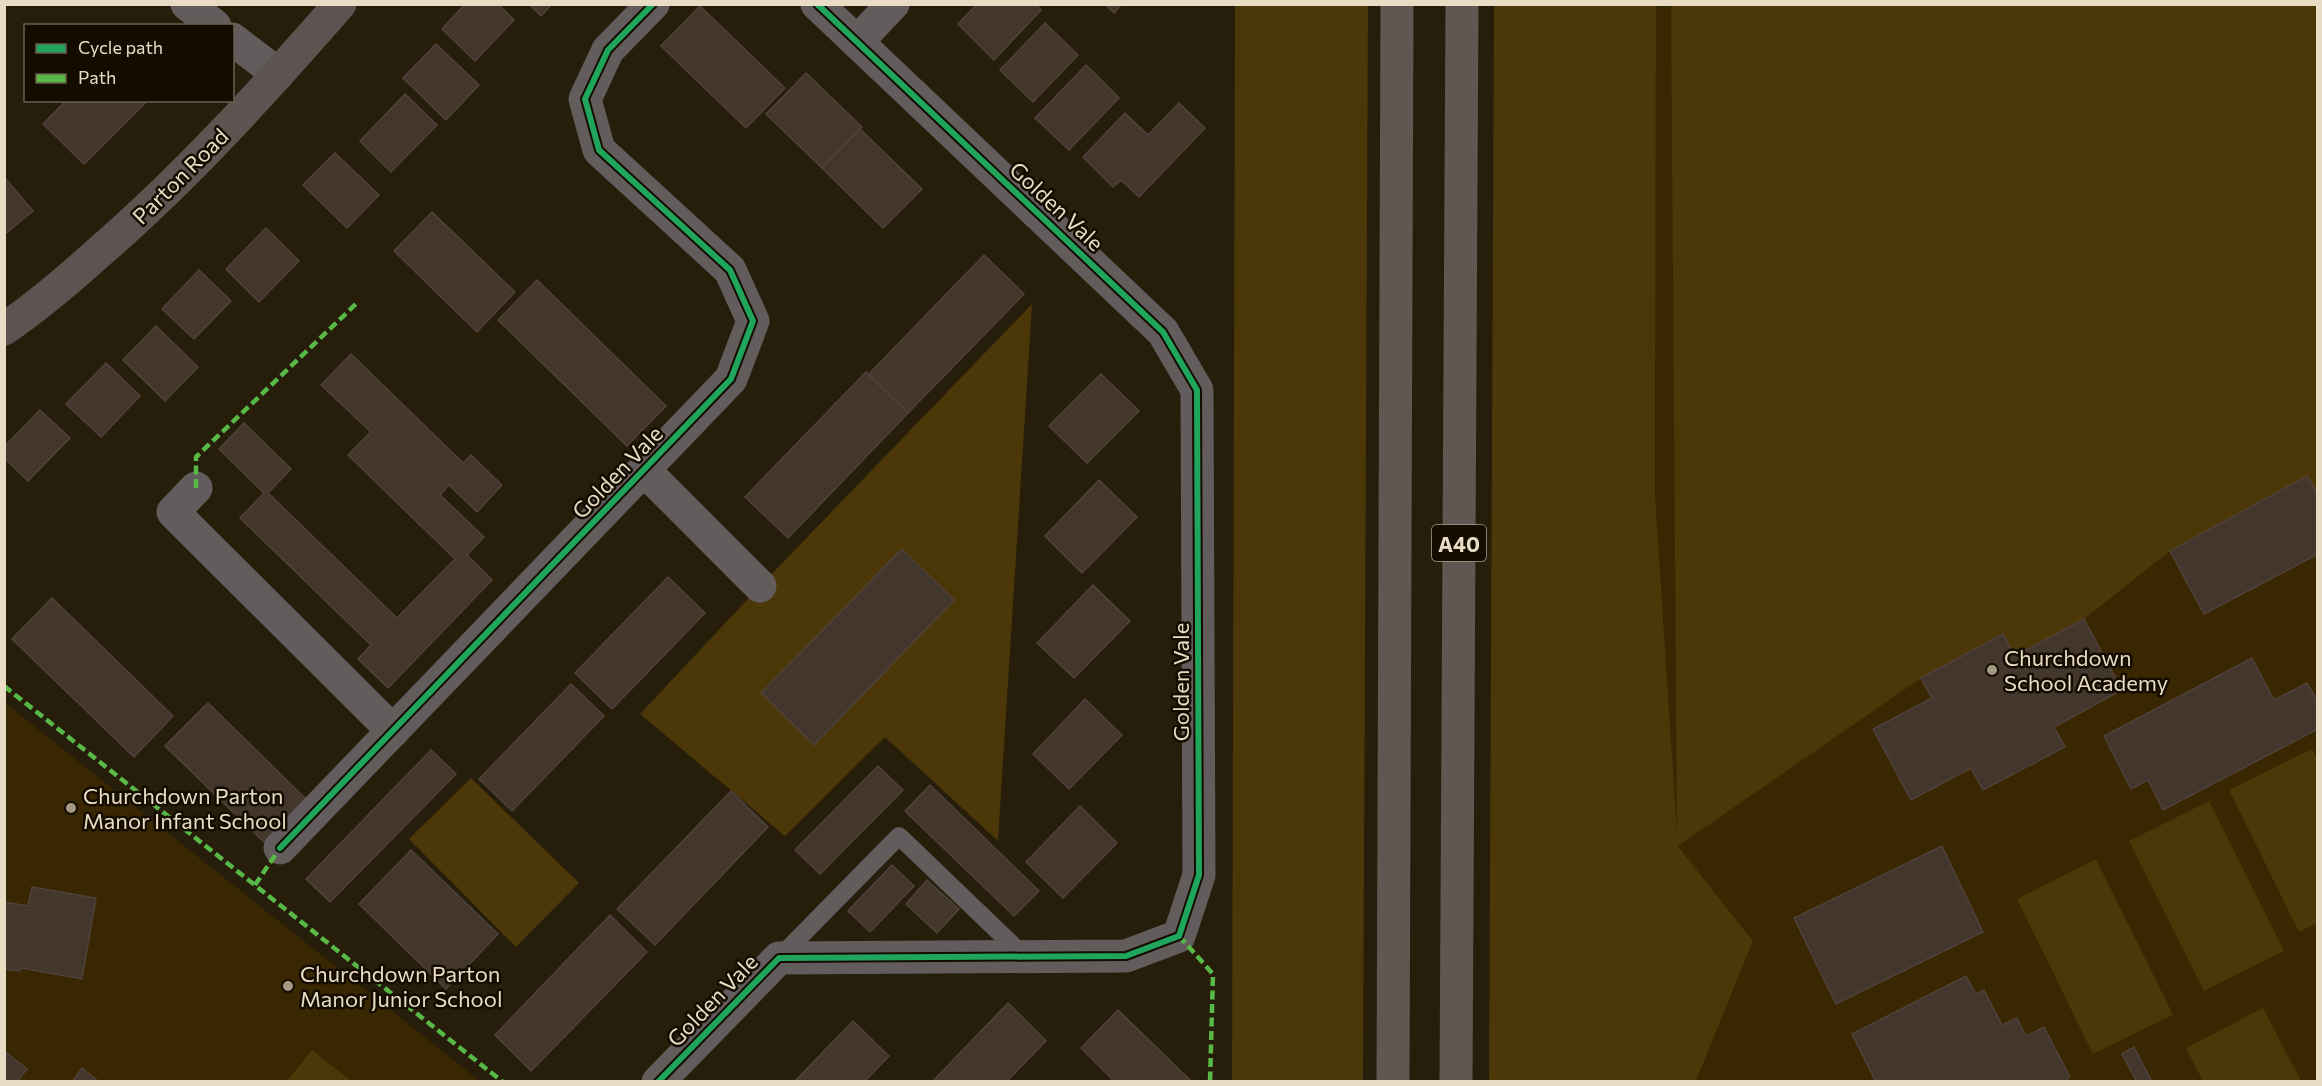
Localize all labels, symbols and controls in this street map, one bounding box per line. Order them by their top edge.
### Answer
legend [24,24,234,102]
text: Cycle path [78,36,163,58]
text: Path [78,66,116,88]
street label: Parton Road [127,123,233,229]
street label: Golden Vale [1004,156,1110,256]
street label: Golden Vale [566,420,668,524]
road number: A40 [1432,525,1486,561]
street label: Golden Vale [1167,623,1194,741]
place label: Churchdown School Academy [2004,644,2168,696]
marker: Churchdown School Academy [1985,663,1999,677]
place label: Churchdown Parton Manor Infant School [83,782,287,834]
marker: Churchdown Parton Manor Infant School [64,801,78,815]
street label: Golden Vale [661,948,763,1052]
place label: Churchdown Parton Manor Junior School [300,960,502,1012]
marker: Churchdown Parton Manor Junior School [281,979,295,993]

